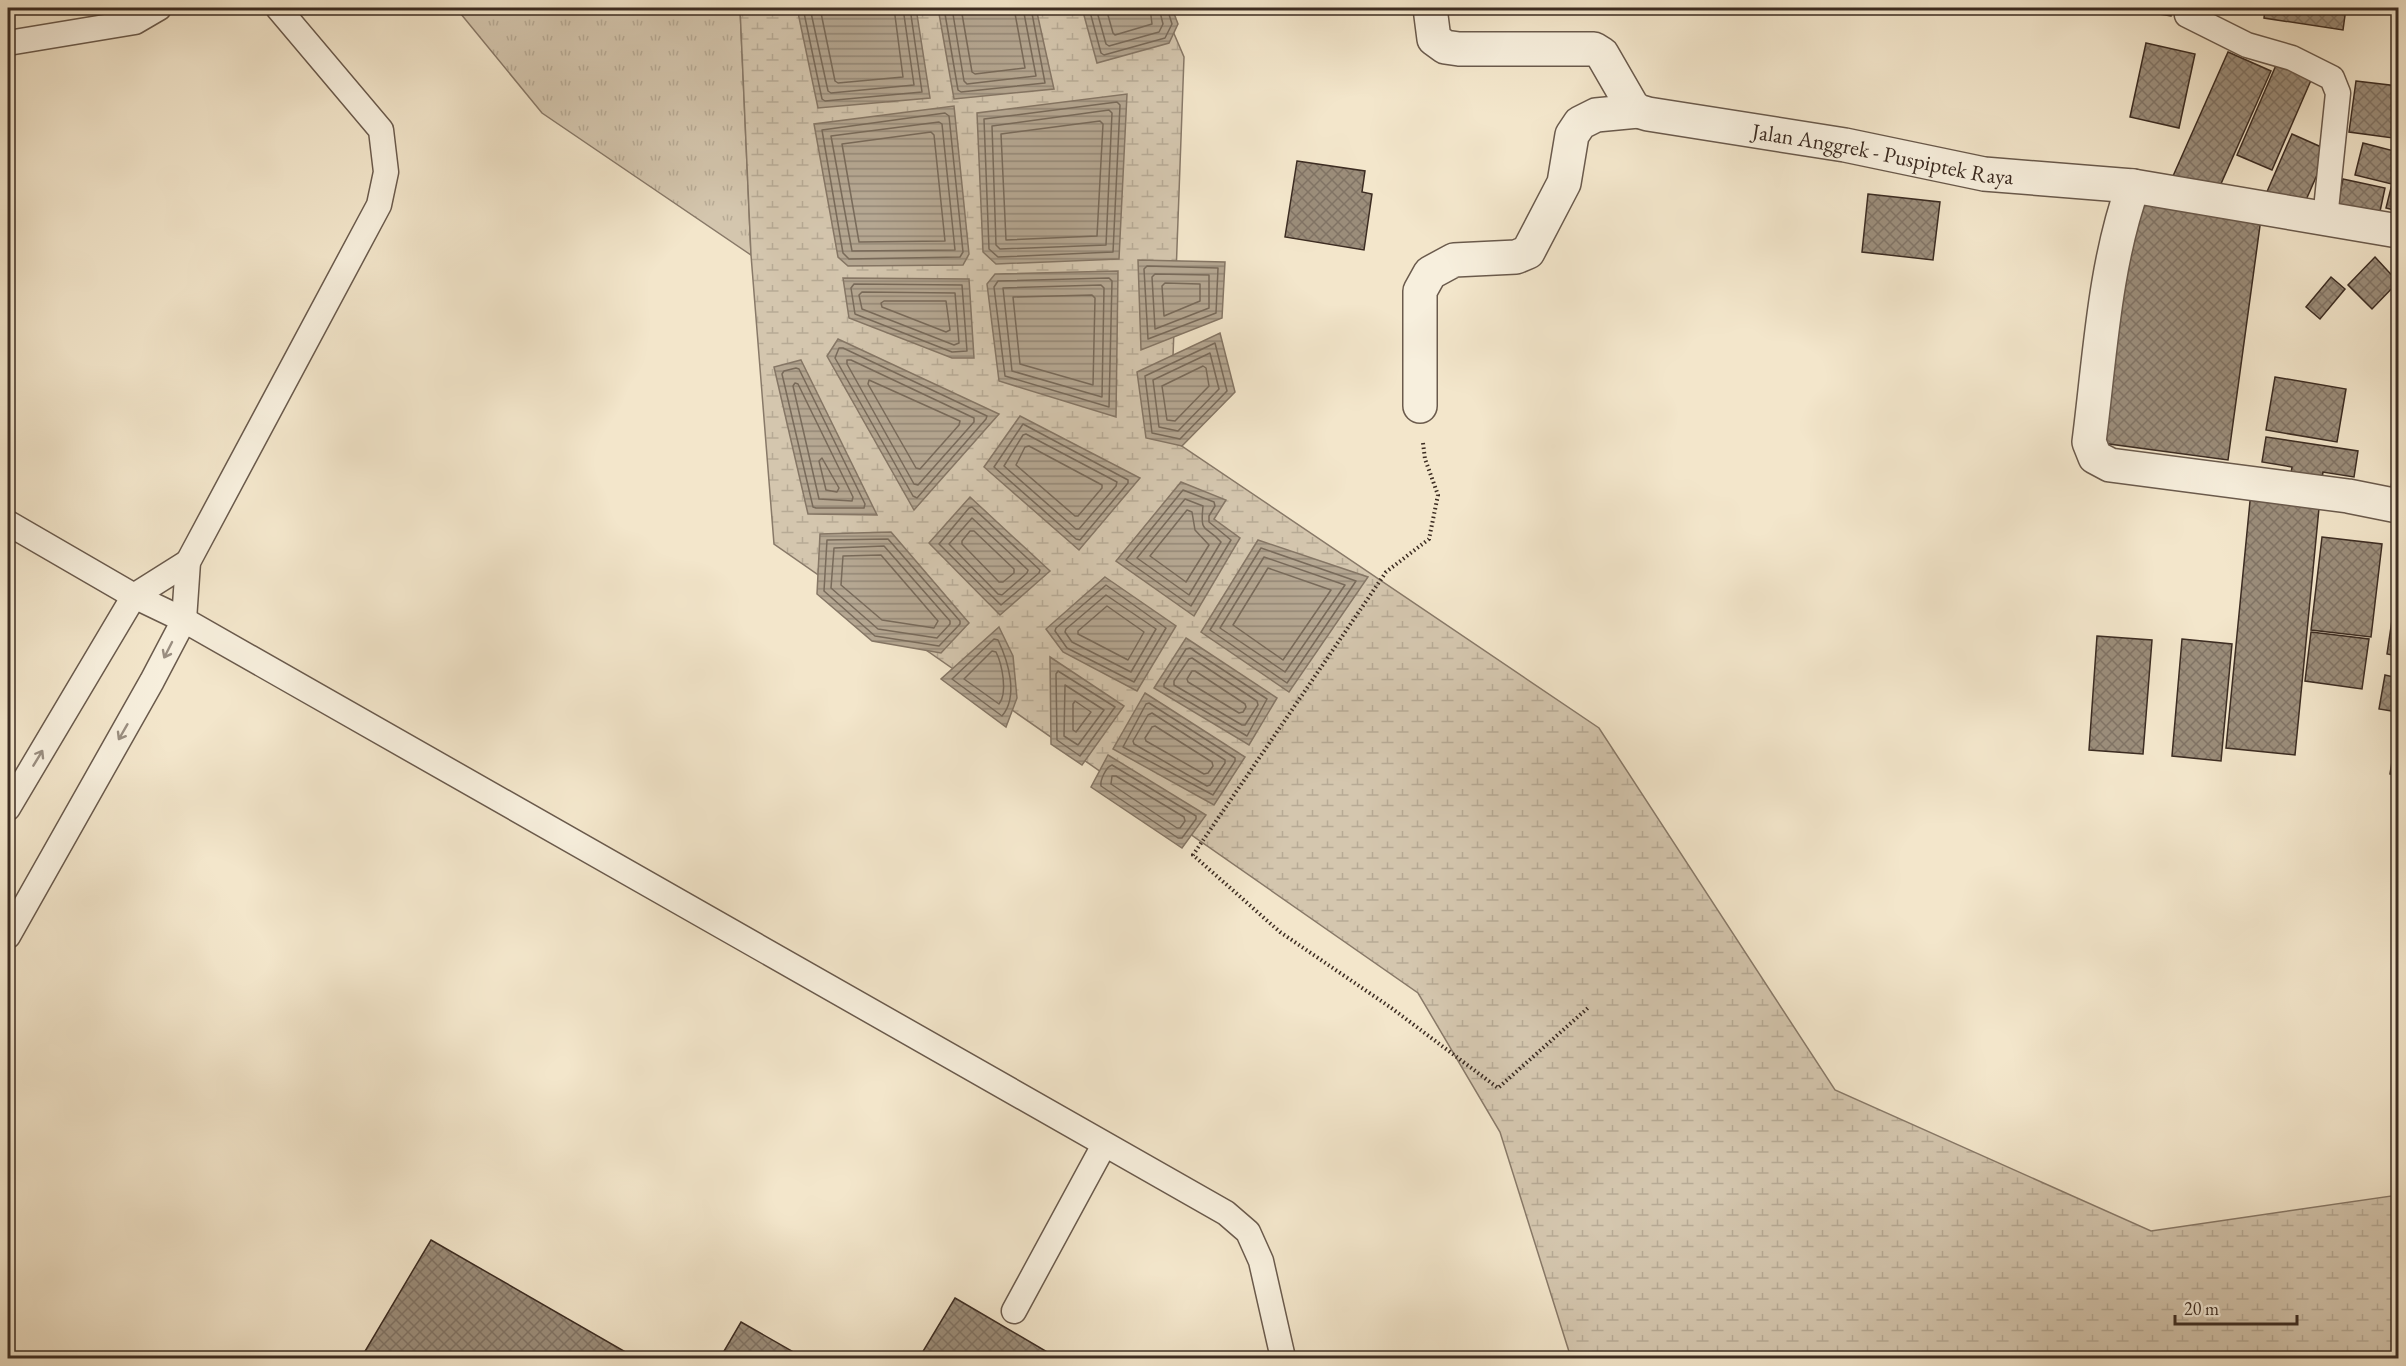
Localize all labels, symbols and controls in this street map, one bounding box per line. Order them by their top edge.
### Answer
street label: Jalan Anggrek - Puspiptek Raya [1748,116,2015,191]
one-way arrow [162,641,173,659]
one-way arrow [117,723,129,740]
one-way arrow [32,750,44,767]
scale bar [2175,1288,2296,1326]
text: 20 m [2184,1297,2219,1320]

